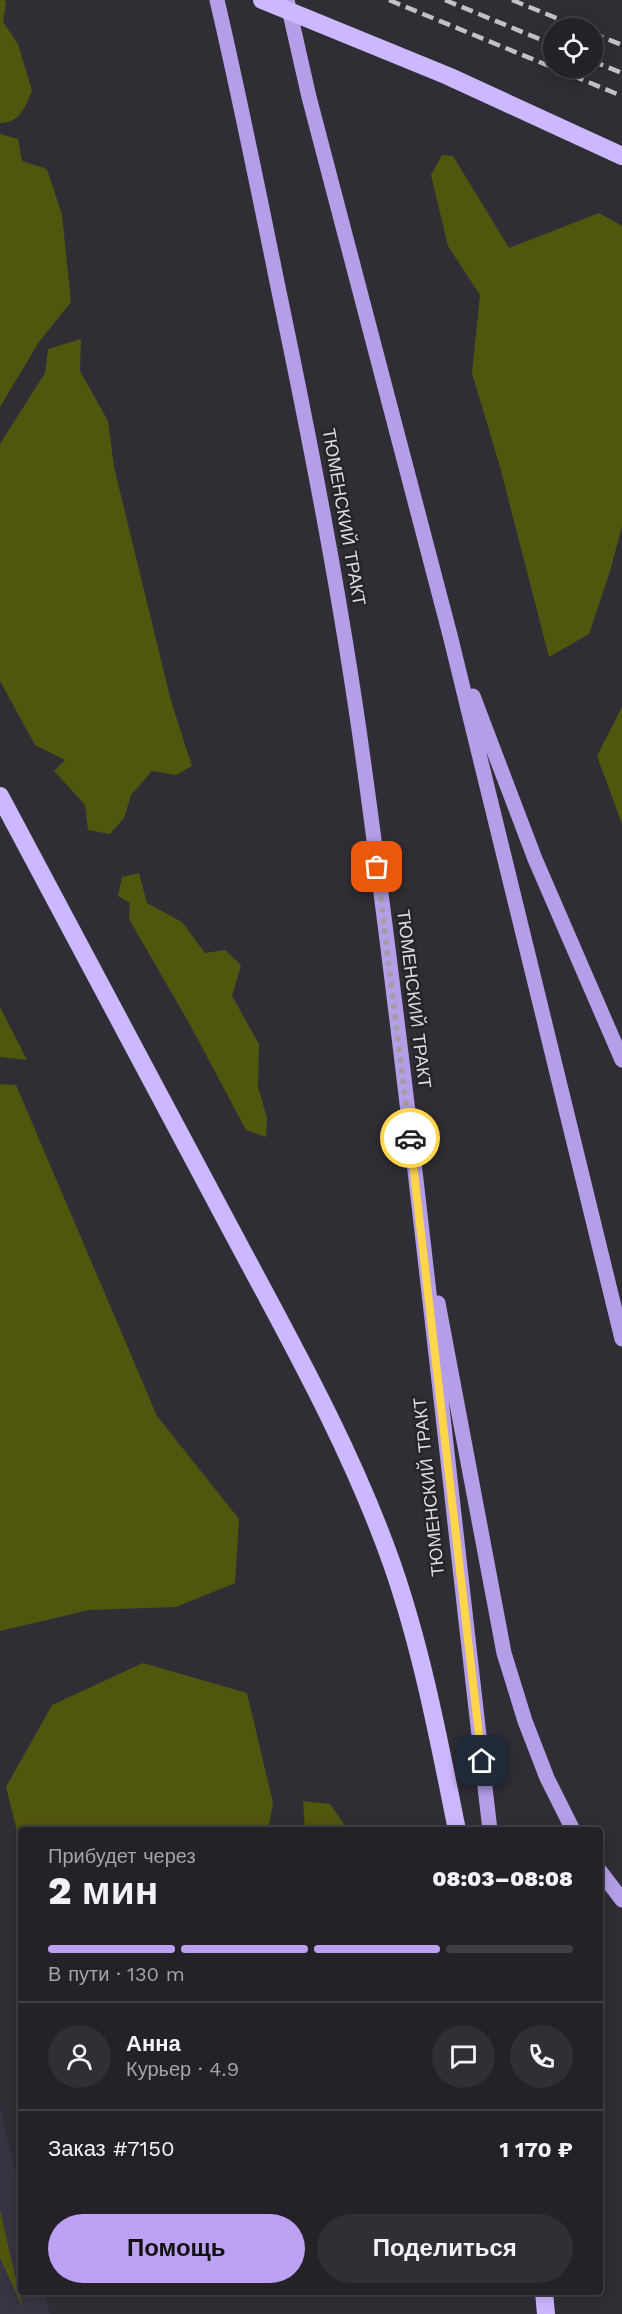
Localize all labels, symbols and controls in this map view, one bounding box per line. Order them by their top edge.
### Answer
map controls [543,18,603,78]
button: locate [543,18,603,78]
street label: ТЮМЕНСКИЙ ТРАКТ [319,426,370,607]
pin [351,841,402,892]
icon: bag [360,850,393,883]
street label: ТЮМЕНСКИЙ ТРАКТ [393,908,436,1090]
courier [380,1108,440,1168]
icon: car [394,1122,427,1155]
street label: ТЮМЕНСКИЙ ТРАКТ [409,1396,448,1578]
pin [456,1735,507,1786]
icon: home [465,1744,498,1777]
text: Прибудет через [48,1844,196,1868]
text: 08:03–08:08 [432,1866,573,1891]
text: 2 мин [48,1868,158,1913]
text: В пути · 130 m [48,1962,185,1986]
button: person [48,2025,111,2088]
button: chat [432,2025,495,2088]
button: phone [510,2025,573,2088]
text: Анна [126,2031,181,2056]
text: Курьер · 4.9 [126,2057,239,2081]
text: Заказ #7150 [48,2136,175,2161]
text: 1 170 ₽ [500,2137,573,2162]
button: Помощь [48,2214,305,2283]
button: Поделиться [317,2214,573,2283]

